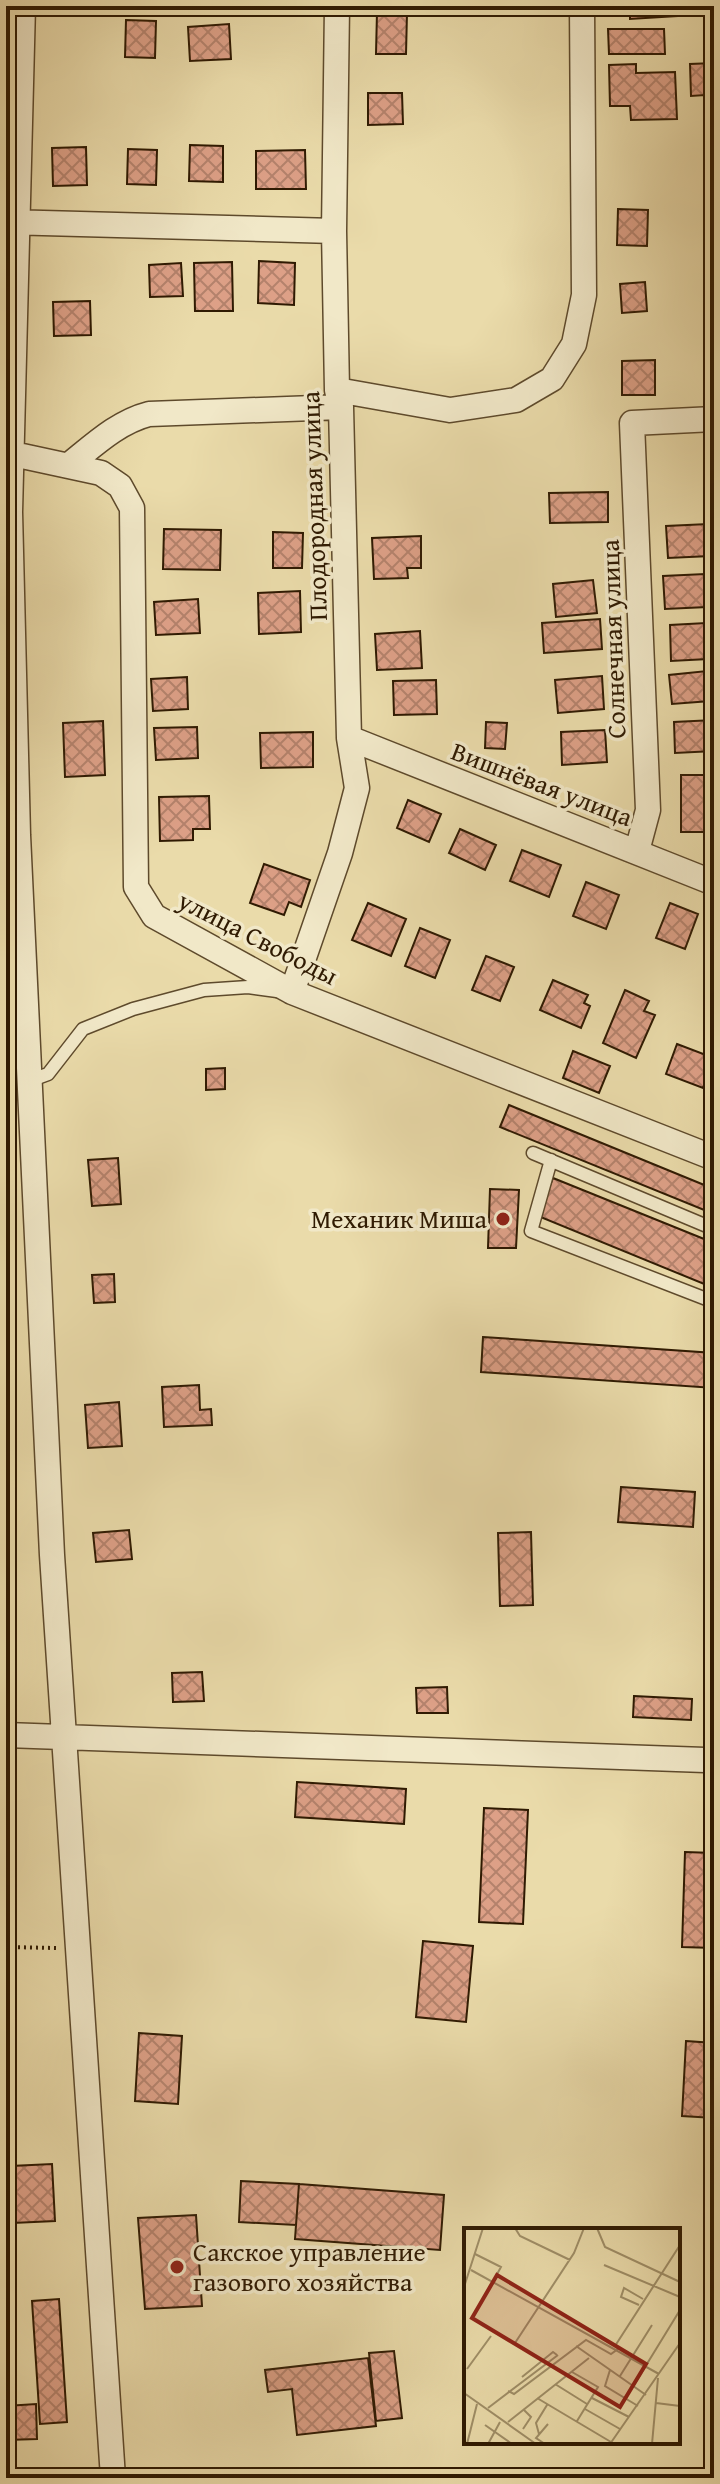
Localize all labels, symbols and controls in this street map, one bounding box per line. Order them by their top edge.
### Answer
street label: Плодородная улица [290,390,337,621]
street label: Солнечная улица [590,538,635,739]
street label: Вишнёвая улица [446,731,639,836]
street label: улица Свободы [171,880,345,995]
place label: Механик Миша [311,1199,488,1238]
marker: Механик Миша [494,1210,512,1228]
inset map [464,2228,680,2444]
place label: Сакское управление газового хозяйства [193,2232,426,2301]
marker: Сакское управление газового хозяйства [168,2258,186,2276]

